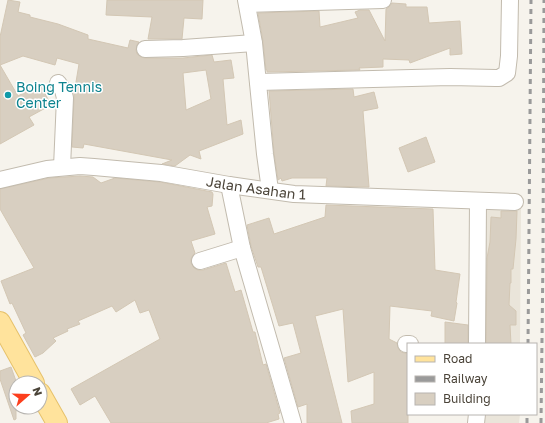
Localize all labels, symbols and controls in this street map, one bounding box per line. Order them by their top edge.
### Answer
place label: Boing Tennis Center [16,78,102,111]
marker: Boing Tennis Center [3,90,13,100]
street label: Jalan Asahan 1 [205,172,306,202]
legend [407,343,537,415]
text: Road [443,351,472,366]
text: Railway [443,371,488,386]
north arrow [8,375,48,415]
text: N [30,385,45,398]
text: Building [443,391,491,406]

